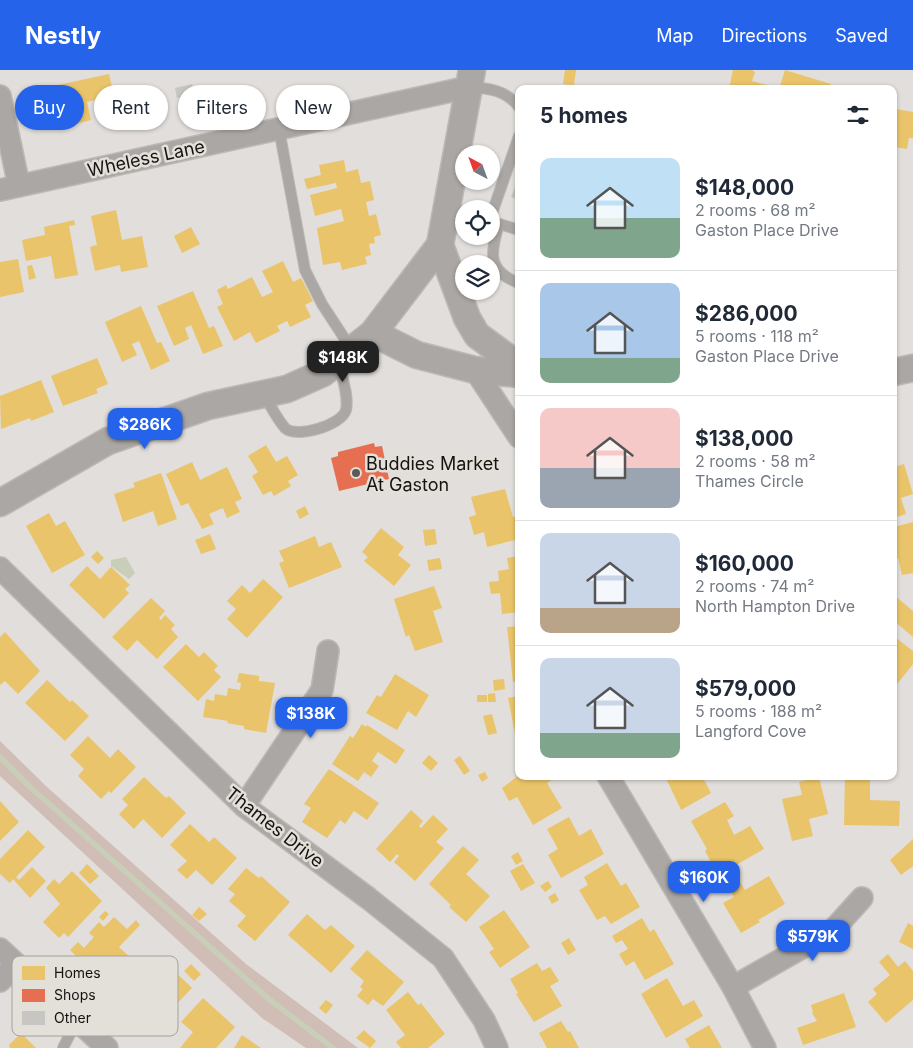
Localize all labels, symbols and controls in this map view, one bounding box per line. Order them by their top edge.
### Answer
text: Nestly [25,21,101,50]
text: Map [656,25,694,46]
text: Directions [722,25,807,46]
text: Saved [835,25,888,46]
chip: Buy [15,85,84,130]
chip: Rent [94,85,168,130]
chip: Filters [178,85,266,130]
chip: New [276,85,350,130]
icon: filters [844,101,872,129]
text: 5 homes [540,103,628,128]
street label: Wheless Lane [86,135,206,181]
north arrow [455,145,500,190]
map controls [455,145,500,300]
text: $148,000 [695,175,794,200]
icon: home [580,178,640,238]
button: locate [455,200,500,245]
text: 2 rooms · 68 m² [695,200,816,220]
text: Gaston Place Drive [695,220,839,240]
button: layers [455,255,500,300]
text: $286,000 [695,301,798,326]
icon: home [580,303,640,363]
text: 5 rooms · 118 m² [695,326,819,346]
pin: $148K [308,340,378,383]
text: Gaston Place Drive [695,346,839,366]
text: $148K [318,347,368,367]
pin: $286K [110,408,180,450]
text: $286K [119,414,171,434]
text: $138,000 [695,426,793,451]
icon: home [580,428,640,488]
text: 2 rooms · 58 m² [695,451,815,471]
place label: Buddies Market At Gaston [366,453,499,495]
marker: Buddies Market At Gaston [350,467,362,479]
text: Thames Circle [695,471,804,491]
text: $160,000 [695,551,794,576]
icon: home [580,553,640,613]
text: 2 rooms · 74 m² [695,576,814,596]
text: North Hampton Drive [695,596,855,616]
text: $579,000 [695,676,796,701]
icon: home [580,678,640,738]
pin: $138K [276,696,346,739]
text: 5 rooms · 188 m² [695,701,822,721]
text: $138K [286,703,336,723]
text: Langford Cove [695,721,806,741]
street label: Thames Drive [222,782,328,872]
pin: $160K [669,860,739,903]
text: $160K [679,867,729,887]
pin: $579K [778,920,848,962]
text: $579K [787,926,839,946]
legend [12,956,178,1036]
text: Homes [54,964,101,981]
text: Shops [54,986,96,1003]
text: Other [54,1009,91,1026]

